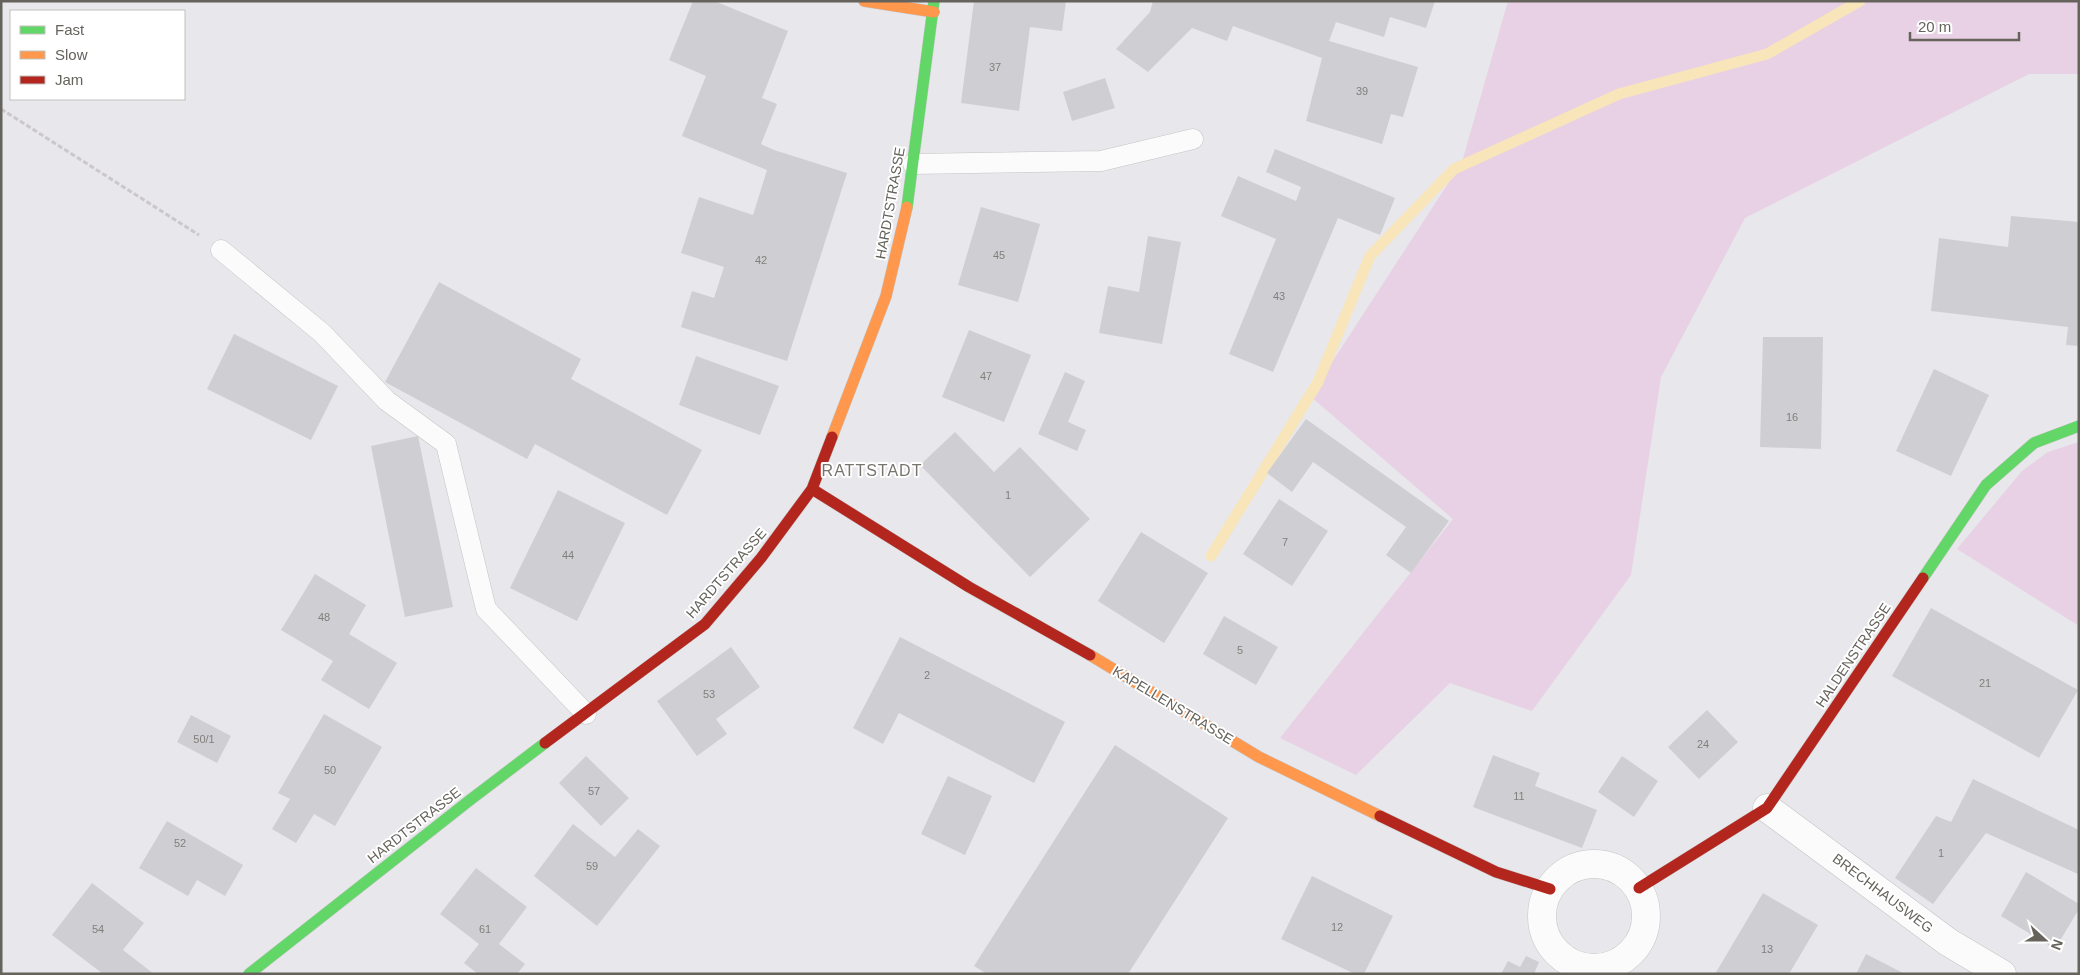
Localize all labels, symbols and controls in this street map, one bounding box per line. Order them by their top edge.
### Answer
legend [10,10,185,100]
scale bar [1910,10,2019,42]
text: 20 m [1918,18,1951,35]
text: Fast [55,21,85,38]
text: Slow [55,46,88,63]
house number: 37 [989,61,1001,73]
text: Jam [55,71,83,88]
house number: 39 [1356,85,1368,97]
street label: HARDTSTRASSE [872,146,908,260]
house number: 45 [993,249,1005,261]
house number: 42 [755,254,767,266]
house number: 43 [1273,290,1285,302]
house number: 47 [980,370,992,382]
house number: 16 [1786,411,1798,423]
district label: RATTSTADT [822,462,922,479]
house number: 1 [1005,489,1011,501]
street label: HARDTSTRASSE [683,525,769,621]
house number: 7 [1282,536,1288,548]
house number: 44 [562,549,574,561]
street label: HALDENSTRASSE [1812,600,1894,710]
house number: 48 [318,611,330,623]
house number: 5 [1237,644,1243,656]
street label: KAPELLENSTRASSE [1110,663,1236,747]
house number: 2 [924,669,930,681]
house number: 21 [1979,677,1991,689]
house number: 53 [703,688,715,700]
house number: 50/1 [193,733,215,745]
house number: 24 [1697,738,1709,750]
house number: 50 [324,764,336,776]
street label: HARDTSTRASSE [364,784,464,866]
house number: 57 [588,785,600,797]
house number: 11 [1513,790,1525,802]
house number: 52 [174,837,186,849]
house number: 1 [1938,847,1944,859]
street label: BRECHHAUSWEG [1830,850,1936,936]
house number: 59 [586,860,598,872]
north arrow [2020,915,2070,965]
house number: 12 [1331,921,1343,933]
house number: 54 [92,923,104,935]
house number: 61 [479,923,491,935]
text: N [2048,937,2066,952]
house number: 13 [1761,943,1773,955]

